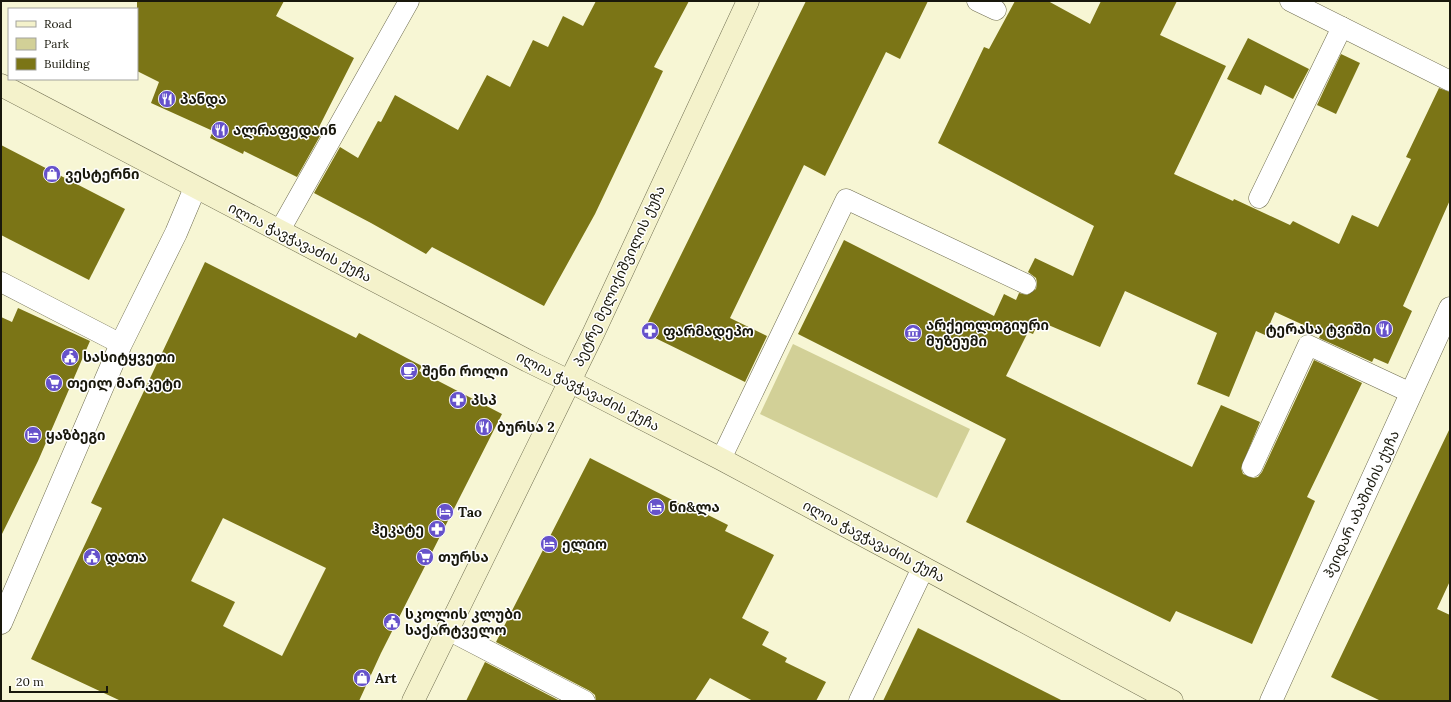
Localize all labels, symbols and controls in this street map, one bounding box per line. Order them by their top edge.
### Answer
legend [8,8,138,80]
text: Road [44,16,72,31]
text: Park [44,36,70,51]
text: Building [44,56,90,71]
restaurant icon: პანდა [157,89,177,109]
place label: პანდა [180,90,226,108]
restaurant icon: ალრაფედაინ [210,120,230,140]
place label: ალრაფედაინ [233,121,337,139]
shop icon: ვესტერნი [42,164,62,184]
place label: ვესტერნი [65,165,139,183]
street label: პეტრე მელიქიშვილის ქუჩა [569,182,669,370]
street label: ილია ჭავჭავაძის ქუჩა [225,198,375,286]
place label: არქეოლოგიური მუზეუმი [926,316,1049,350]
restaurant icon: ტერასა ტვიში [1374,319,1394,339]
place label: ტერასა ტვიში [1266,320,1371,338]
pharmacy icon: ფარმადეპო [640,321,660,341]
place label: ფარმადეპო [663,322,754,340]
museum icon: არქეოლოგიური მუზეუმი [903,323,923,343]
public building icon: სასიტყვეთი [60,347,80,367]
street label: ილია ჭავჭავაძის ქუჩა [513,347,663,435]
place label: სასიტყვეთი [83,348,175,366]
cafe icon: შენი როლი [399,361,419,381]
place label: შენი როლი [422,362,508,380]
supermarket icon: თეილ მარკეტი [44,373,64,393]
place label: თეილ მარკეტი [67,374,181,392]
pharmacy icon: პსპ [448,390,468,410]
place label: პსპ [471,391,497,409]
restaurant icon: ბურსა 2 [474,417,494,437]
place label: ბურსა 2 [497,418,555,436]
hotel icon: ყაზბეგი [23,425,43,445]
place label: ყაზბეგი [46,426,105,444]
street label: ჰეიდარ აბაშიძის ქუჩა [1319,427,1403,581]
street label: ილია ჭავჭავაძის ქუჩა [800,496,948,586]
hotel icon: ნი&ლა [646,497,666,517]
place label: ნი&ლა [669,498,720,516]
hotel icon: Tao [435,502,455,522]
place label: Tao [458,503,482,521]
pharmacy icon: ჰეკატე [427,519,447,539]
place label: ჰეკატე [372,520,424,538]
hotel icon: ელიო [539,534,559,554]
place label: ელიო [562,535,607,553]
public building icon: დათა [82,547,102,567]
supermarket icon: თურსა [415,547,435,567]
place label: დათა [105,548,147,566]
place label: თურსა [438,548,489,566]
place label: სკოლის კლუბი საქარტველო [405,605,522,639]
public building icon: სკოლის კლუბი საქარტველო [382,612,402,632]
scale bar [10,668,107,694]
shop icon: Art [352,668,372,688]
place label: Art [375,669,397,687]
text: 20 m [16,674,44,689]

